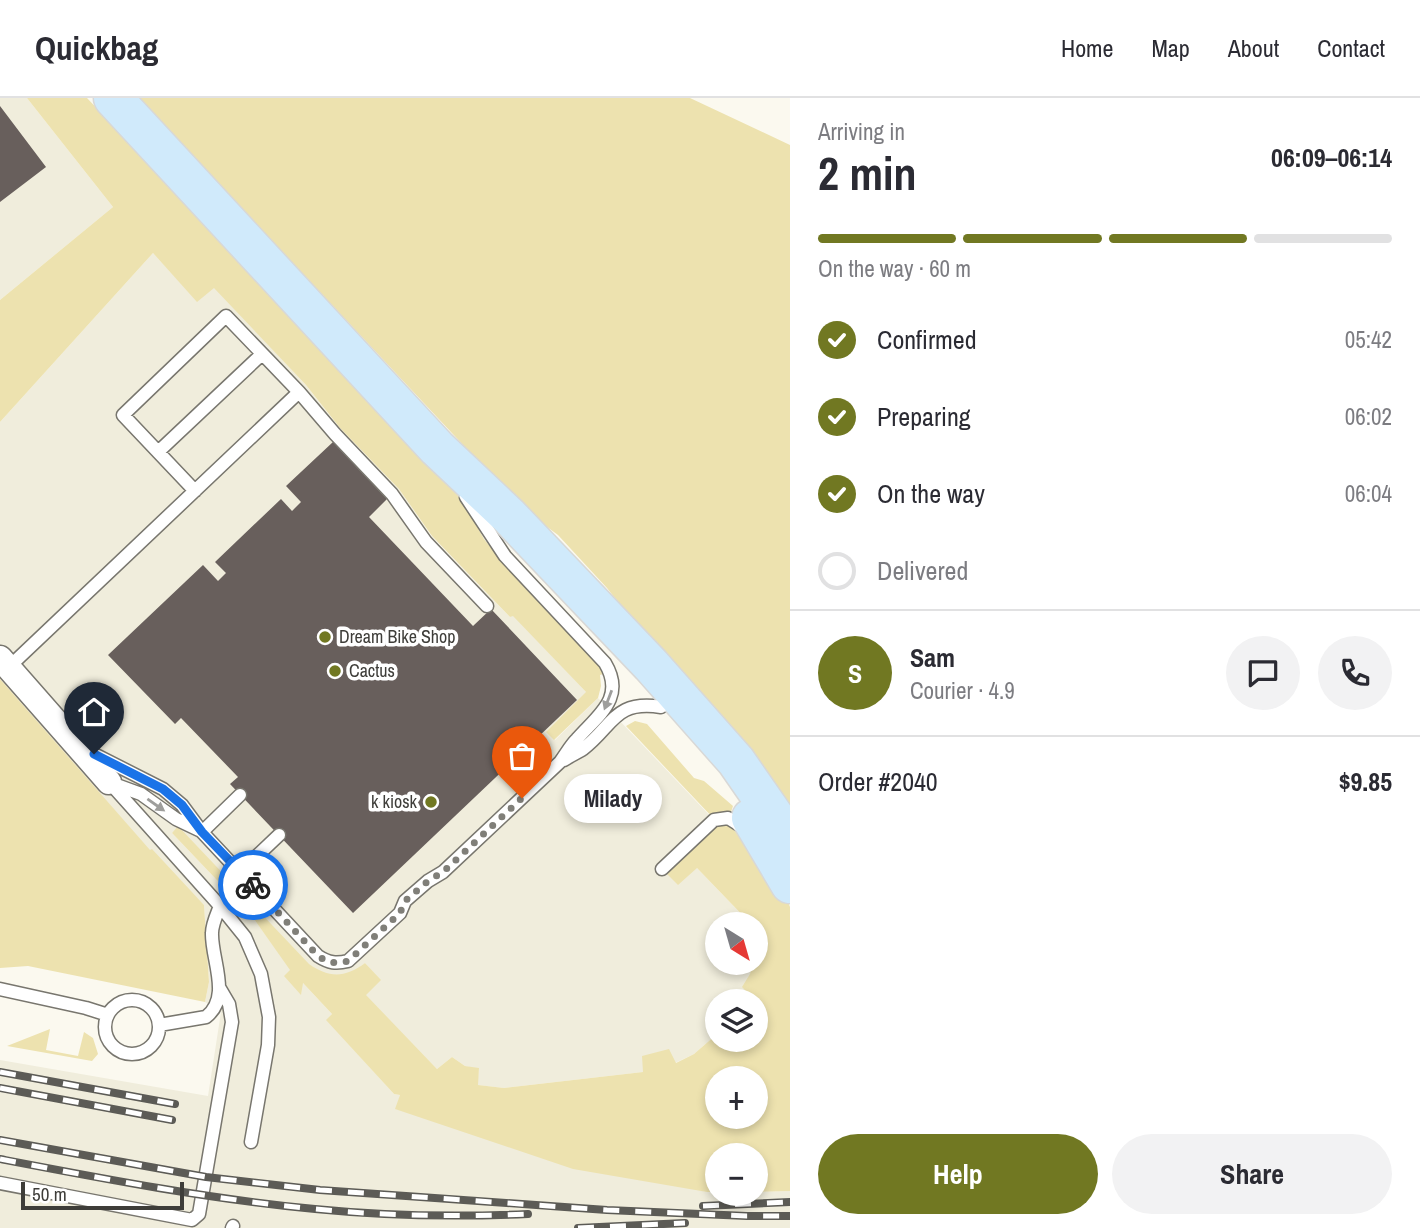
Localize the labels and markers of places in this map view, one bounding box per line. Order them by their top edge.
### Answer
place label: Dream Bike Shop [339,624,456,649]
marker: Dream Bike Shop [317,629,333,645]
place label: Cactus [349,658,395,683]
marker: Cactus [327,663,343,679]
pin [64,682,124,754]
pin [492,726,552,798]
callout: Milady [564,774,662,822]
place label: k kiosk [371,789,418,814]
marker: k kiosk [423,794,439,810]

